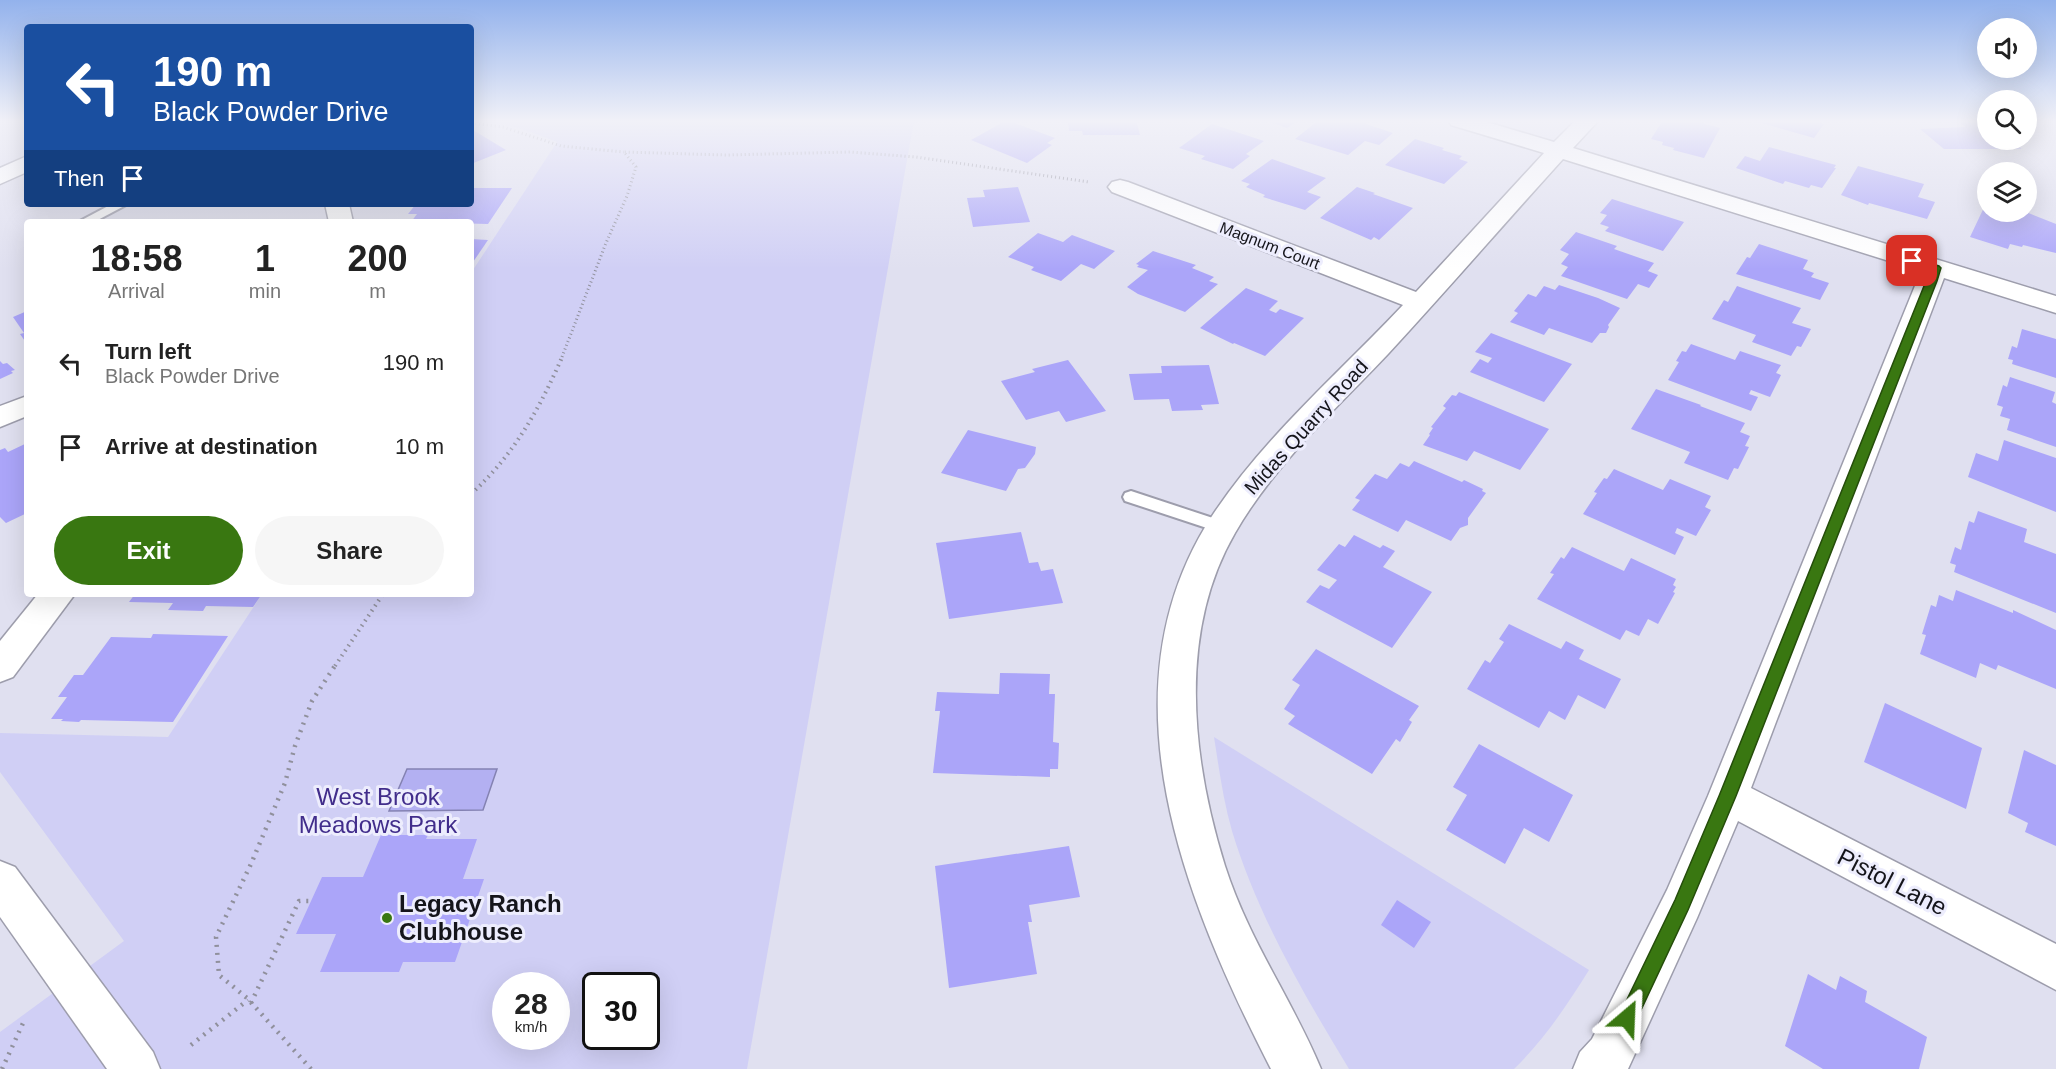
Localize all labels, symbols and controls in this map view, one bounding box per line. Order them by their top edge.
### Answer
map controls [1977,18,2037,222]
button: sound [1977,18,2037,78]
icon: left [54,48,132,126]
text: 190 m [153,48,272,95]
button: search [1977,90,2037,150]
text: Black Powder Drive [153,97,389,127]
icon: arrive [116,162,149,195]
button: layers [1977,162,2037,222]
text: Then [54,166,104,191]
street label: Magnum Court [1217,219,1323,273]
pin [1886,235,1937,286]
text: 18:58 [90,238,182,279]
text: 1 [255,238,275,279]
text: 200 [347,238,408,279]
icon: arrive [1895,244,1928,277]
text: Arrival [108,280,165,302]
text: min [249,280,281,302]
text: m [369,280,386,302]
text: Turn left [105,339,191,364]
icon: left [54,347,87,380]
text: 190 m [383,350,444,375]
street label: Midas Quarry Road [1240,355,1372,499]
text: Black Powder Drive [105,365,280,387]
icon: arrive [54,431,87,464]
text: Arrive at destination [105,434,318,459]
text: 10 m [395,434,444,459]
button: Exit [54,516,243,585]
button: Share [255,516,444,585]
park label: West Brook Meadows Park [299,783,458,838]
street label: Pistol Lane [1833,843,1951,921]
place label: Legacy Ranch Clubhouse [399,890,562,945]
marker: Legacy Ranch Clubhouse [380,911,394,925]
speed limit sign: 30 [582,972,660,1050]
position arrow [1595,986,1659,1050]
text: 28 [514,987,548,1020]
text: km/h [515,1018,547,1035]

